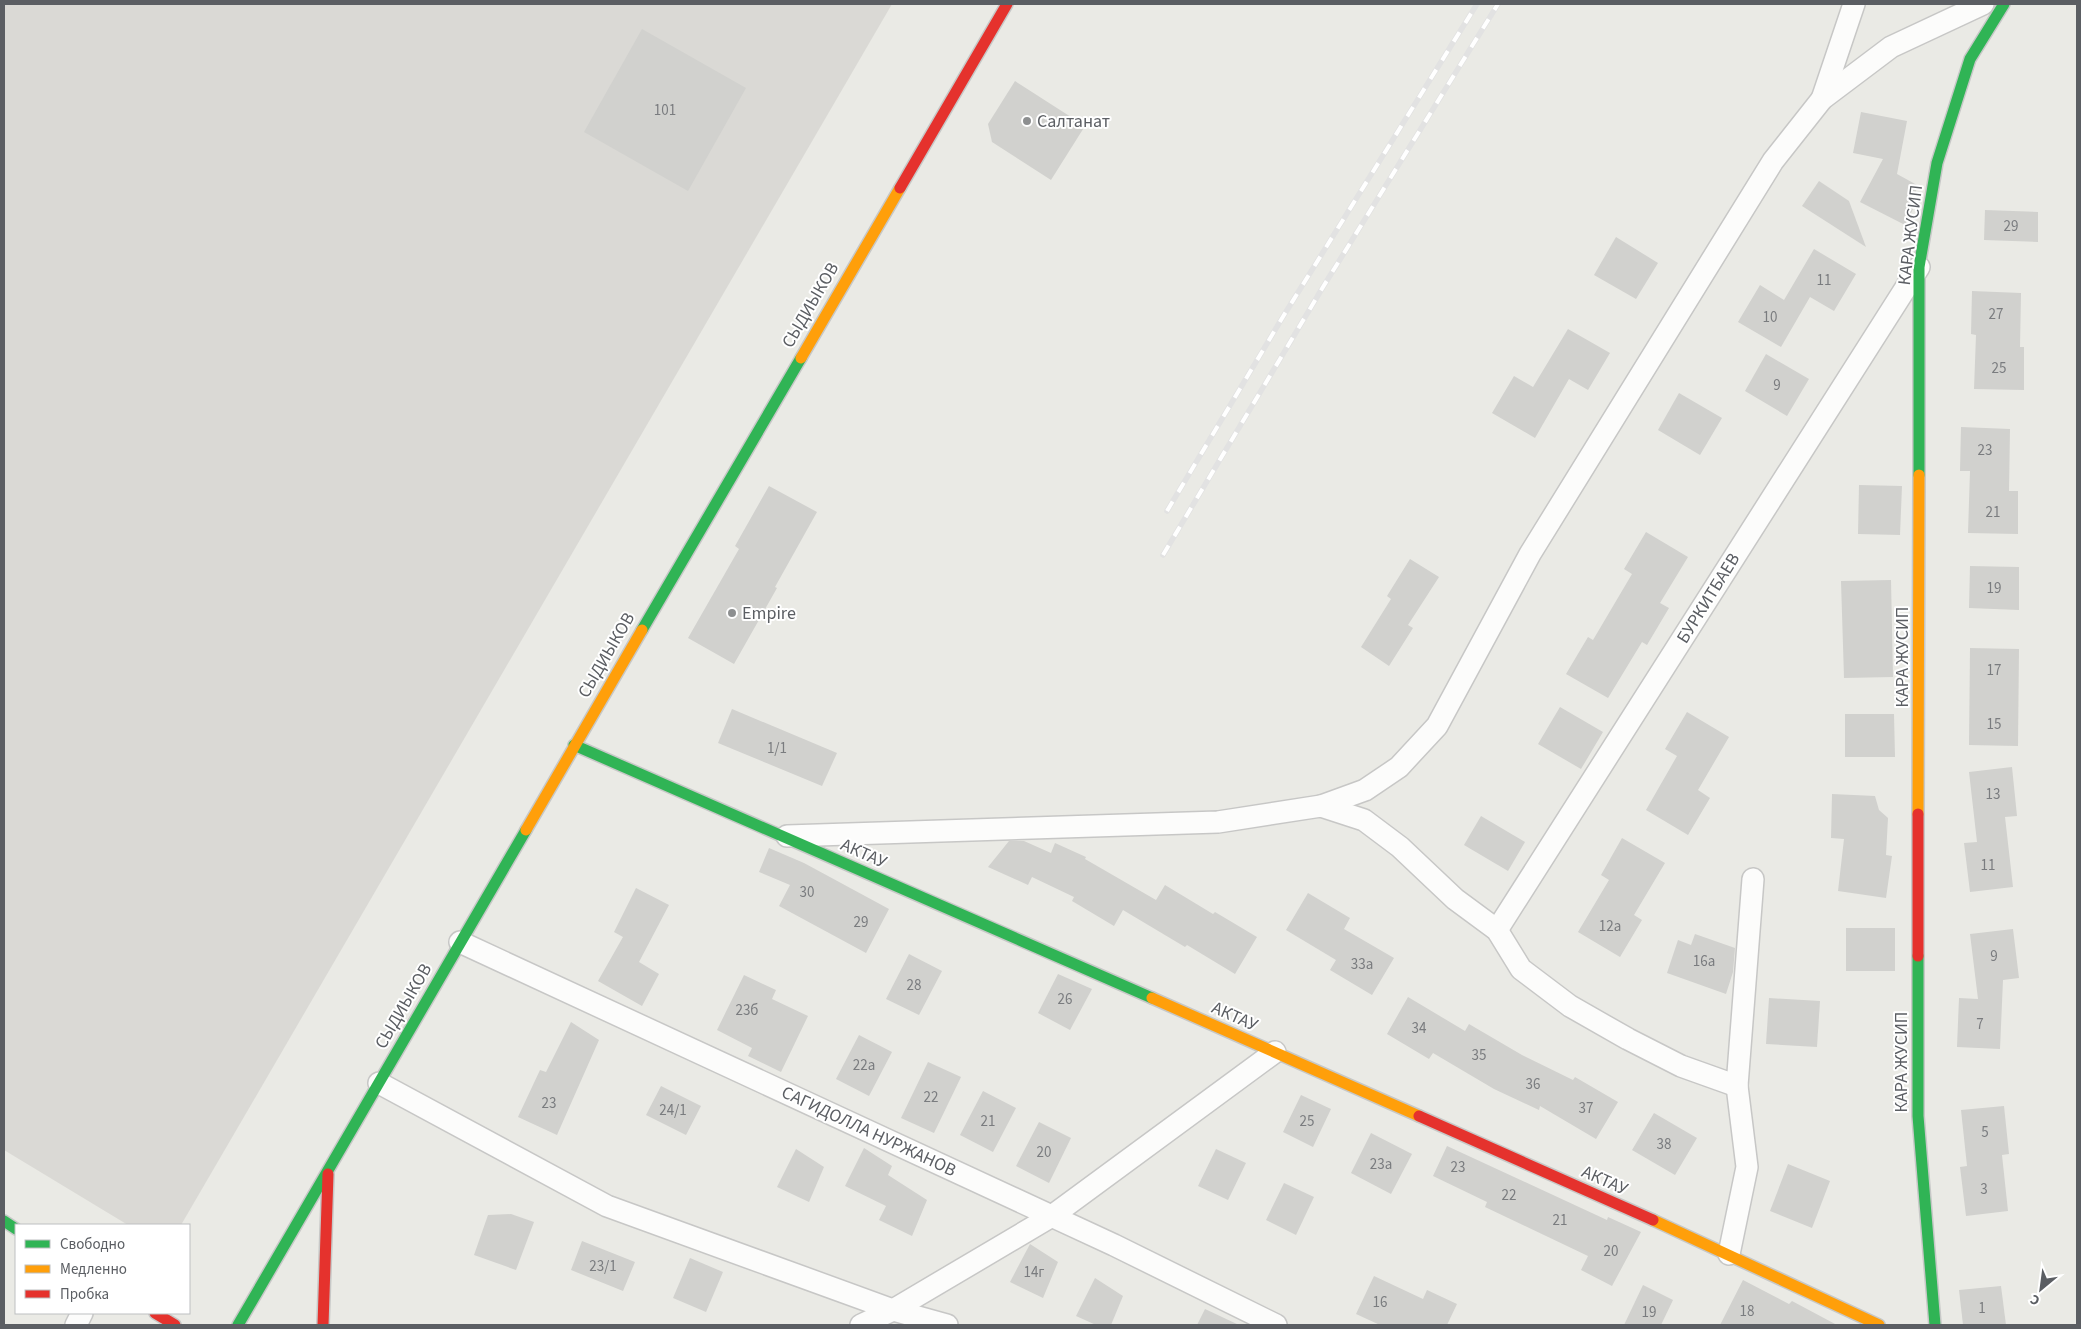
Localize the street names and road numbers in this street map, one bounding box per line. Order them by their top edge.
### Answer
street label: КАРА ЖУСИП [1892,184,1929,287]
street label: СЫДИЫКОВ [776,258,845,353]
street label: БУРКИТБАЕВ [1671,548,1746,648]
street label: КАРА ЖУСИП [1890,607,1915,707]
street label: СЫДИЫКОВ [572,608,641,703]
street label: АКТАУ [837,832,892,875]
street label: СЫДИЫКОВ [369,959,438,1054]
street label: АКТАУ [1208,995,1263,1038]
street label: КАРА ЖУСИП [1889,1012,1914,1112]
street label: САГИДОЛЛА НУРЖАНОВ [777,1080,960,1183]
street label: АКТАУ [1578,1159,1633,1202]

